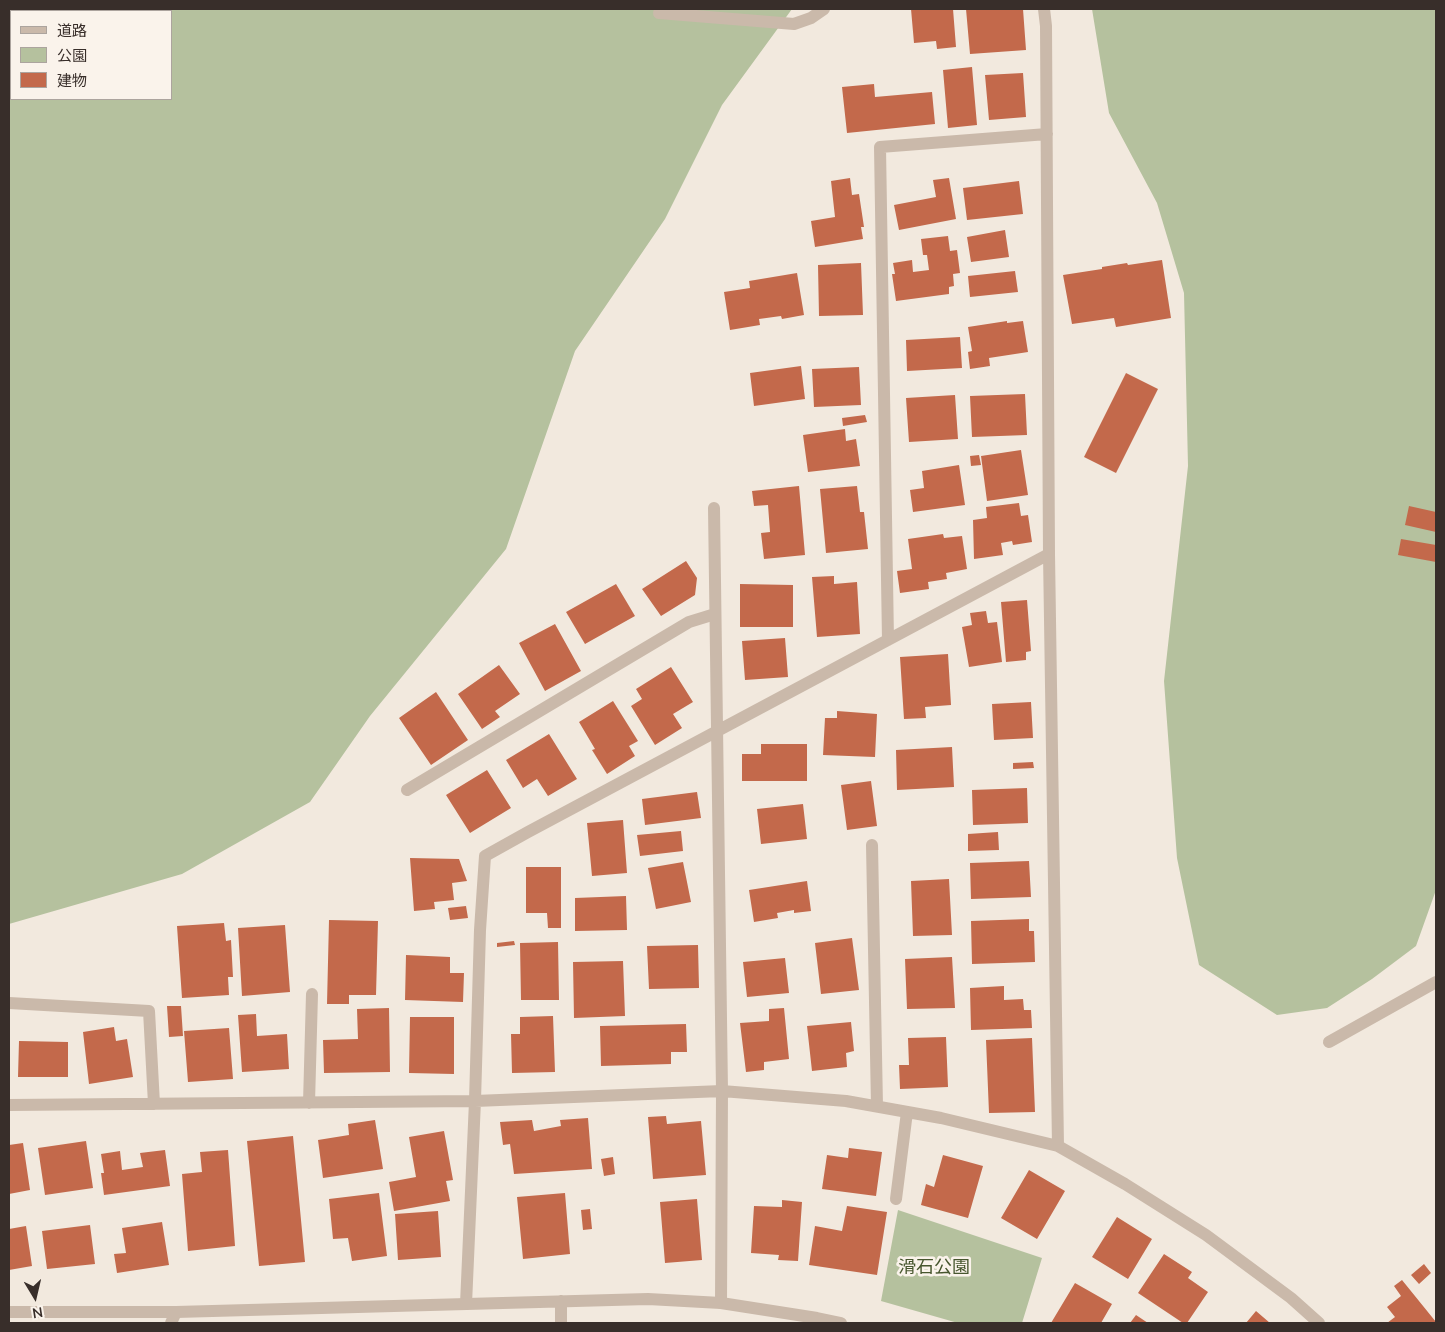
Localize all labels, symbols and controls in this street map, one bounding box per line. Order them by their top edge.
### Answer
legend [10,10,172,100]
text: 道路 [57,21,87,41]
text: 公園 [57,46,87,66]
text: 建物 [57,71,87,91]
park label: 滑石公園 [898,1258,970,1280]
north arrow [10,1272,60,1322]
text: N [31,1302,44,1323]

